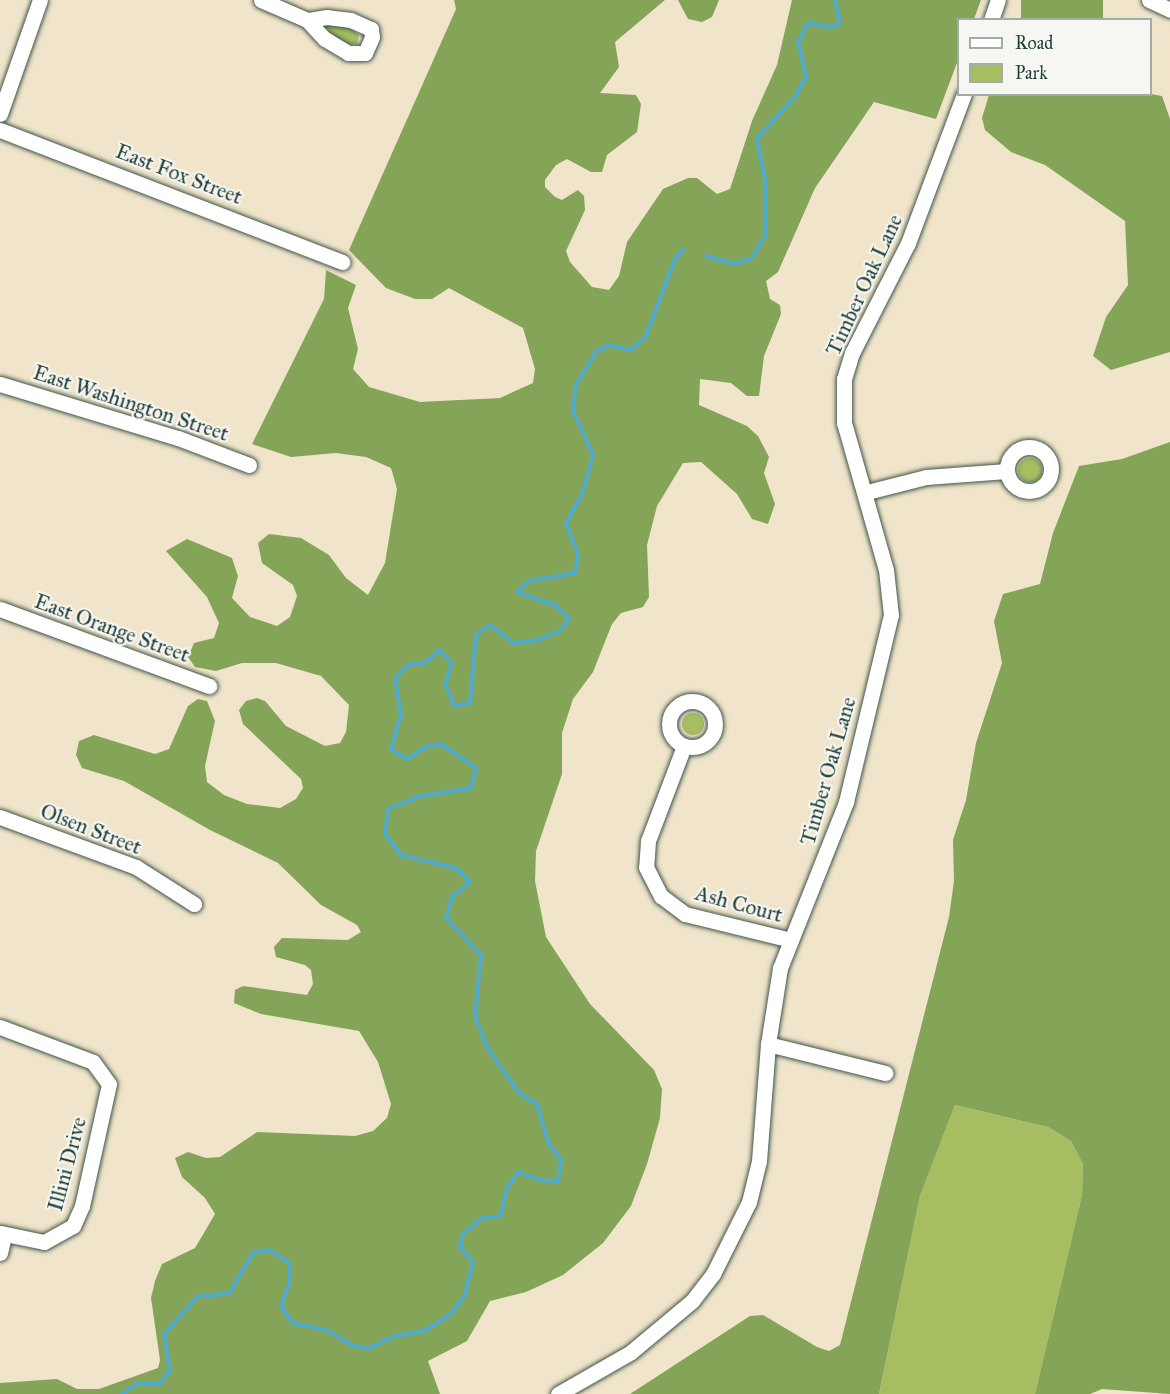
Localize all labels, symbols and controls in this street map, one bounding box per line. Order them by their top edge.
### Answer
legend [957,18,1152,96]
text: Road [1015,32,1053,54]
text: Park [1015,62,1048,84]
street label: East Fox Street [112,138,246,210]
street label: Timber Oak Lane [820,210,908,360]
street label: East Washington Street [30,360,232,446]
street label: East Orange Street [31,588,193,668]
street label: Timber Oak Lane [795,694,861,848]
street label: Olsen Street [37,798,145,860]
street label: Ash Court [692,880,786,928]
street label: Illini Drive [42,1114,92,1214]

